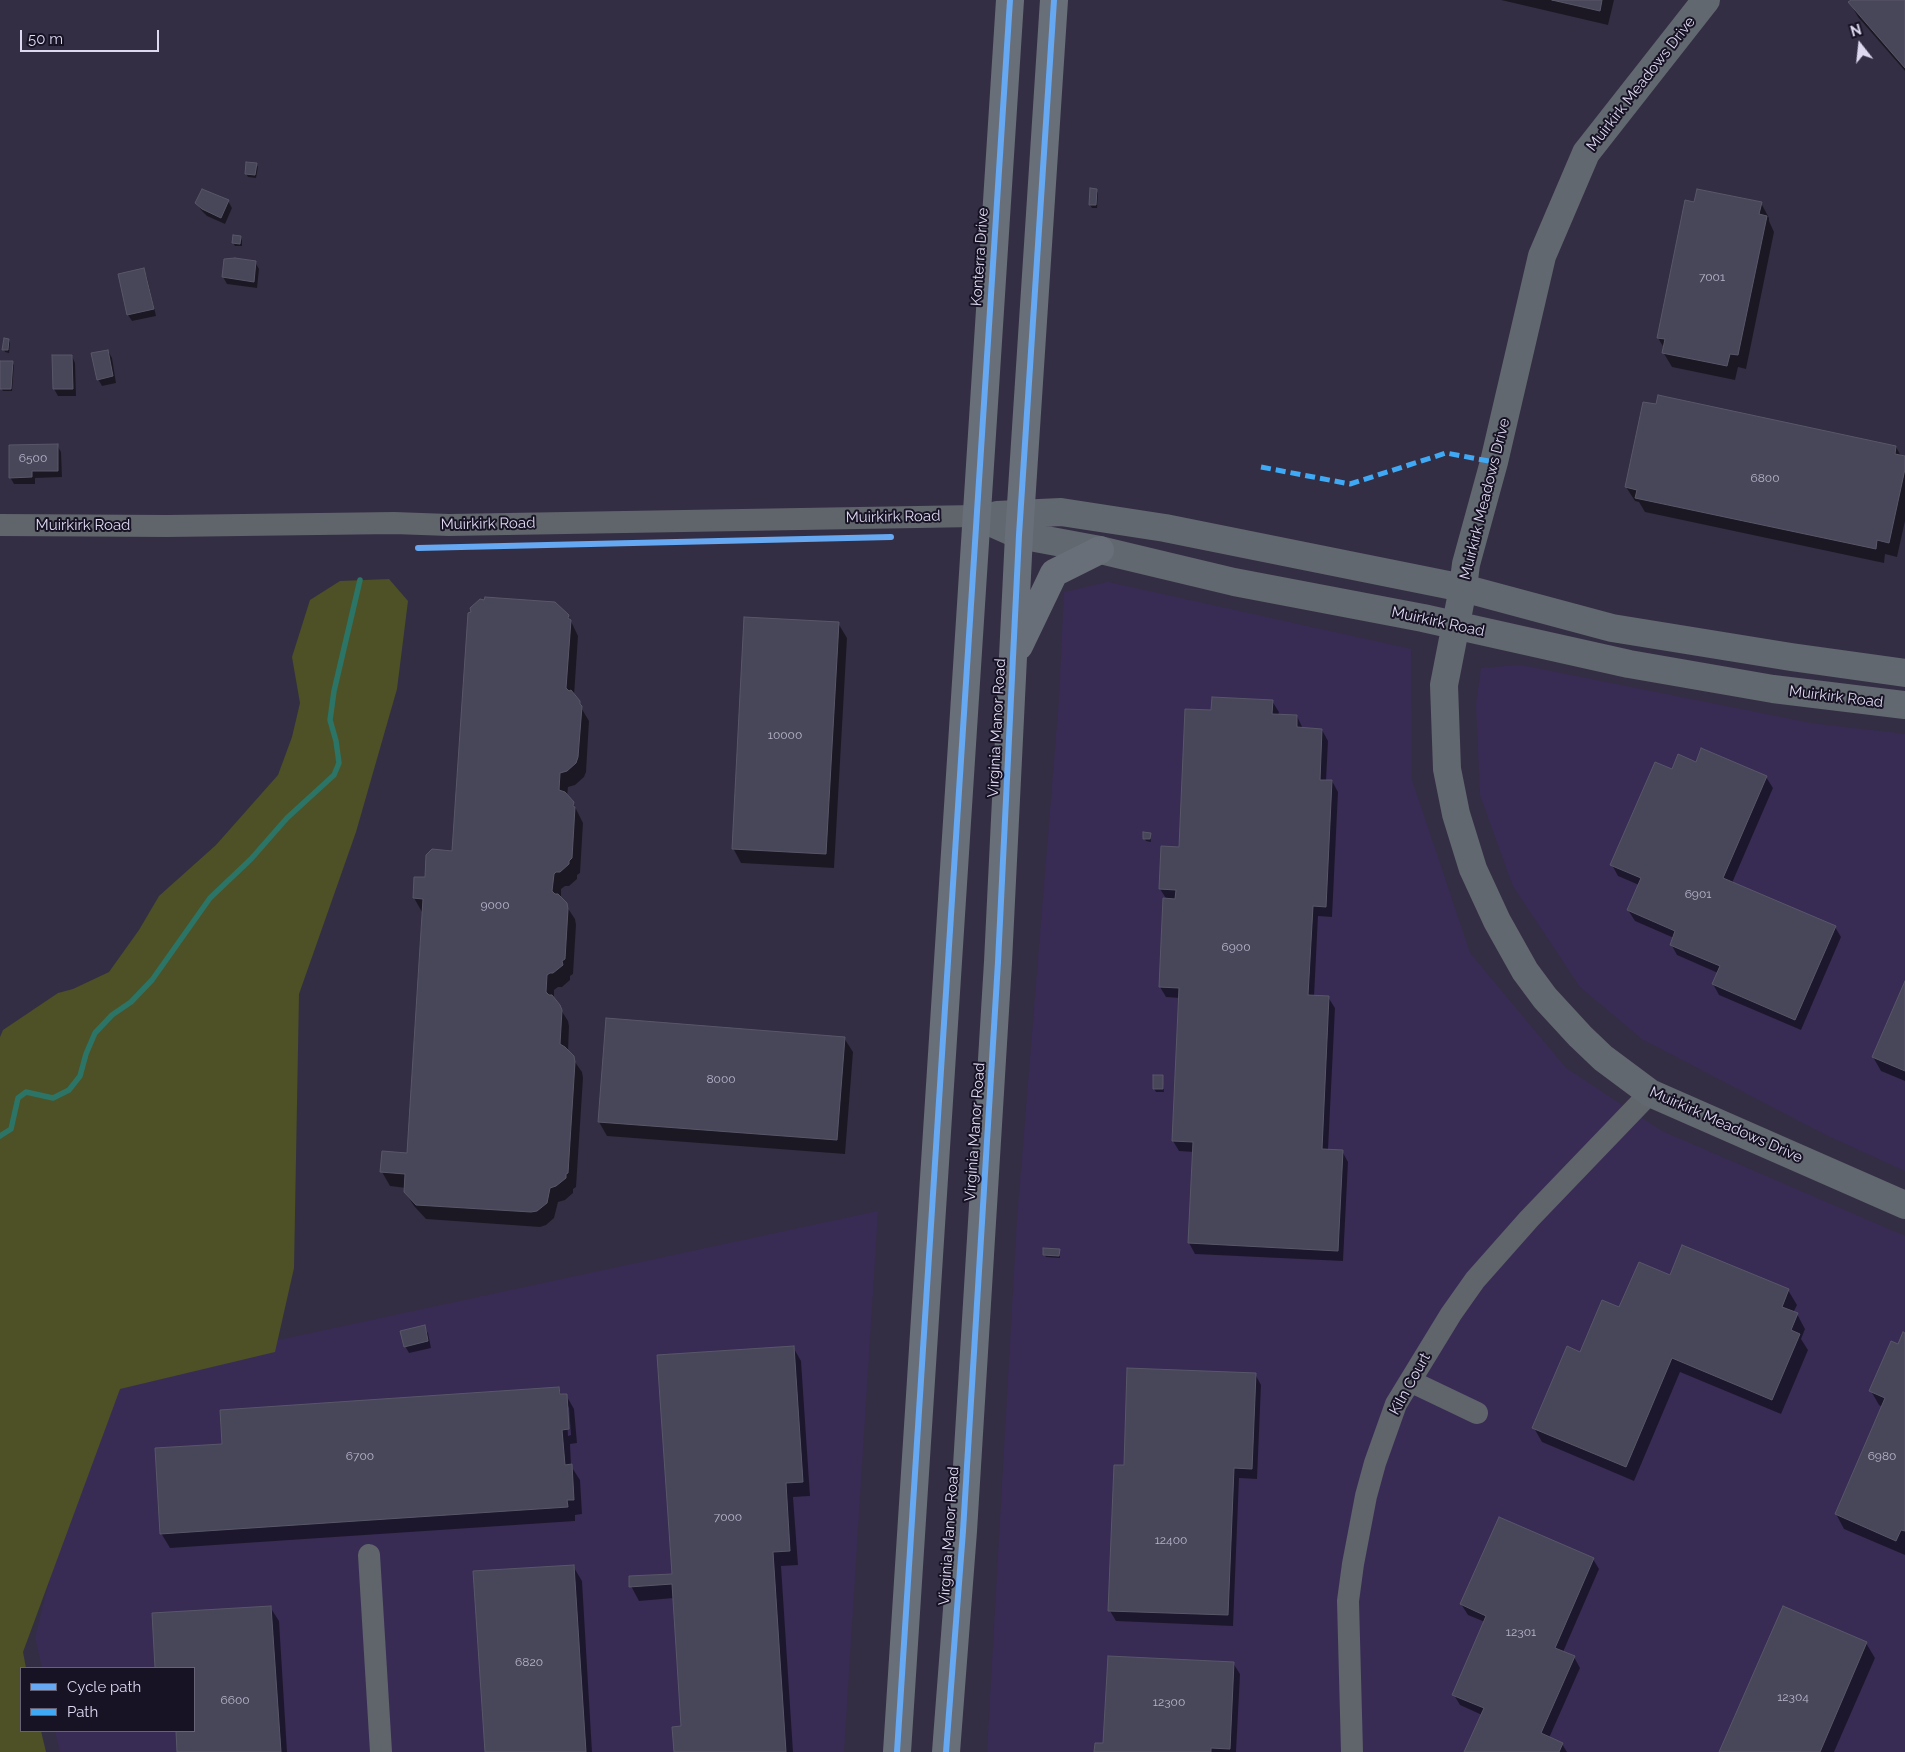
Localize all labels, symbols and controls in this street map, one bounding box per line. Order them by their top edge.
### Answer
street label: Muirkirk Meadows Drive [1583,13,1699,155]
scale bar [22,20,161,52]
north arrow [1835,20,1885,70]
text: N [1849,21,1863,40]
text: 50 m [28,30,63,48]
street label: Konterra Drive [968,207,992,307]
house number: 7001 [1699,270,1725,284]
street label: Muirkirk Meadows Drive [1456,416,1514,582]
house number: 6500 [19,451,47,465]
house number: 6800 [1750,471,1780,485]
street label: Muirkirk Road [845,507,941,527]
street label: Muirkirk Road [440,514,536,534]
street label: Muirkirk Road [36,516,130,534]
street label: Muirkirk Road [1390,603,1486,641]
street label: Virginia Manor Road [984,658,1010,798]
street label: Muirkirk Road [1788,682,1884,712]
house number: 10000 [768,728,802,742]
house number: 6901 [1685,887,1711,901]
house number: 9000 [480,898,510,912]
house number: 6900 [1222,940,1250,954]
street label: Virginia Manor Road [961,1062,989,1202]
house number: 8000 [706,1072,736,1086]
street label: Muirkirk Meadows Drive [1647,1083,1805,1167]
street label: Kiln Court [1386,1350,1434,1418]
house number: 6700 [346,1449,374,1463]
house number: 6980 [1868,1449,1896,1463]
street label: Virginia Manor Road [935,1466,963,1606]
house number: 7000 [714,1510,742,1524]
house number: 12400 [1155,1533,1187,1547]
house number: 12301 [1506,1625,1536,1639]
house number: 6820 [515,1655,543,1669]
legend [20,1667,195,1732]
text: Cycle path [67,1678,141,1696]
house number: 12304 [1777,1690,1809,1704]
house number: 6600 [220,1693,250,1707]
house number: 12300 [1153,1695,1185,1709]
text: Path [67,1703,98,1721]

